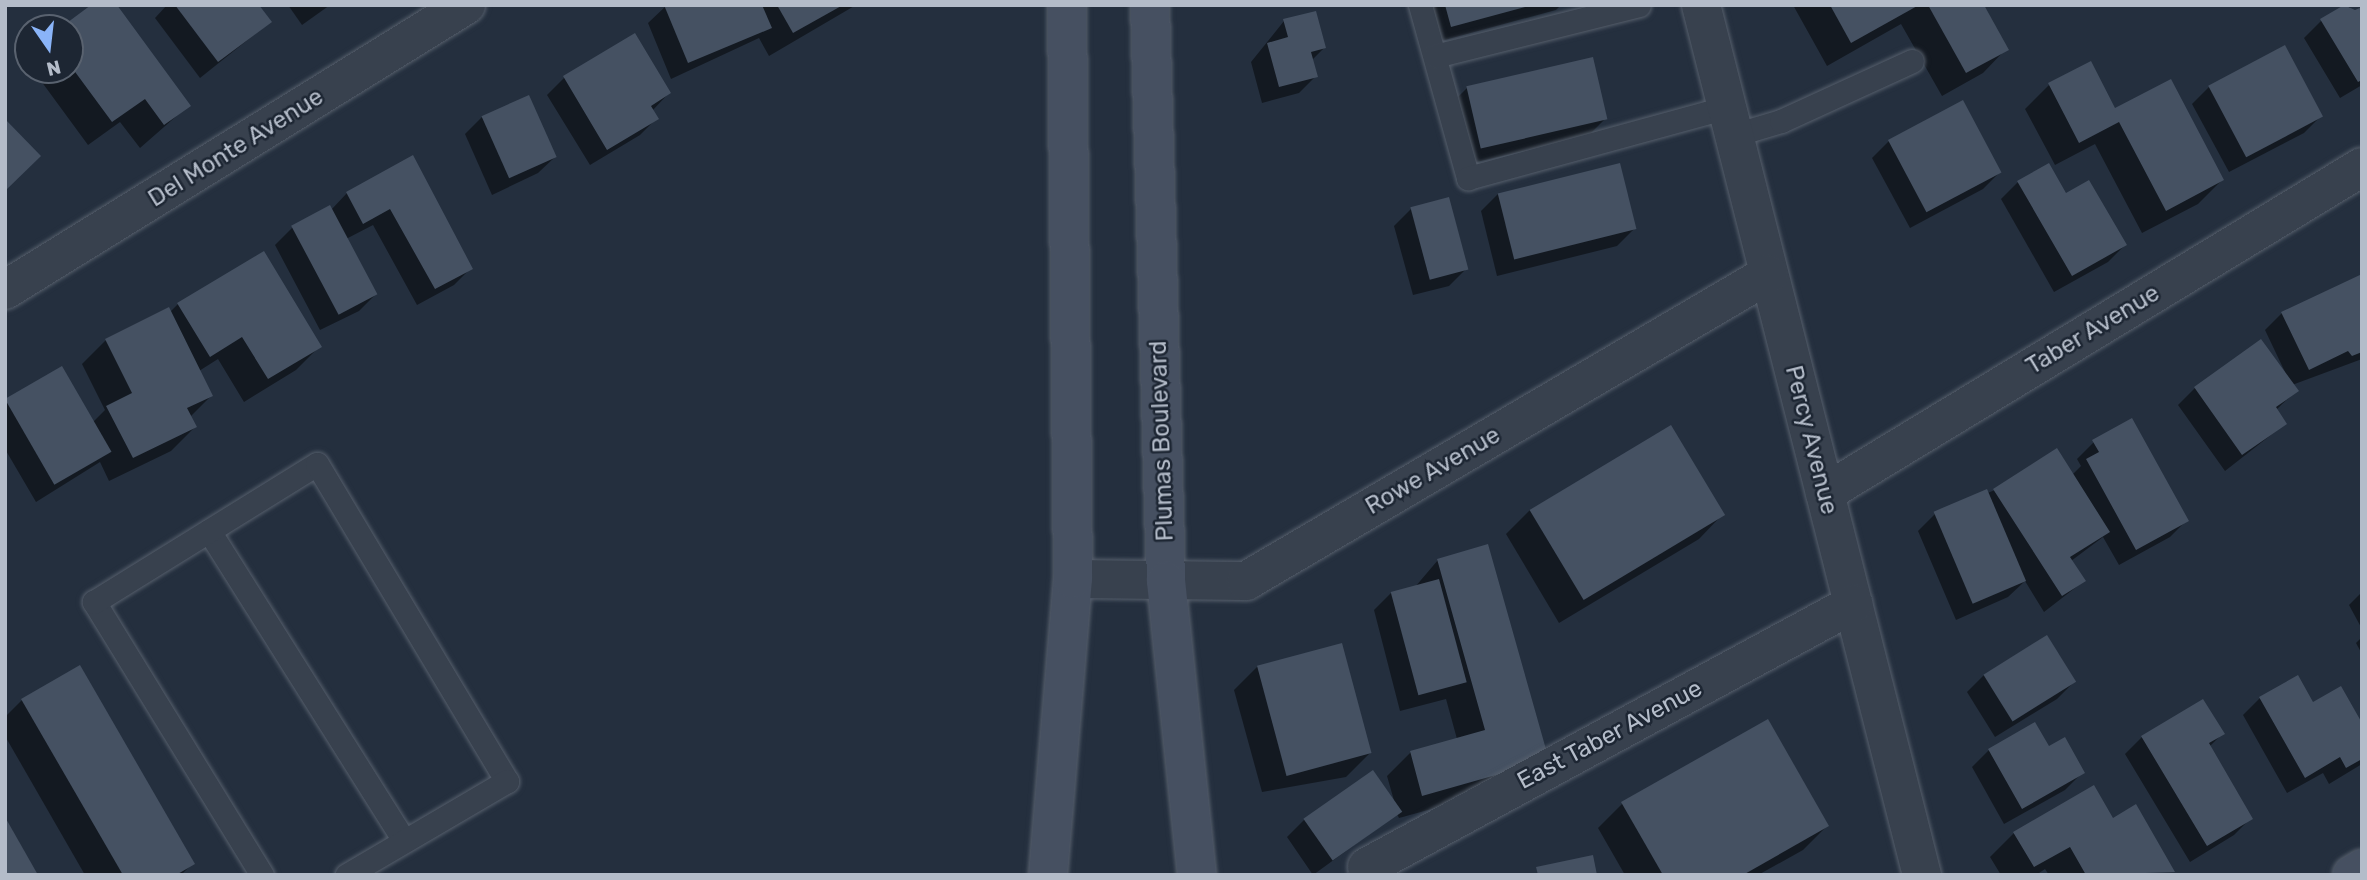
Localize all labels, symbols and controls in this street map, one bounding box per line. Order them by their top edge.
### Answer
north arrow [14,14,84,84]
text: N [44,55,63,81]
street label: Del Monte Avenue [143,82,329,214]
street label: Taber Avenue [2021,279,2165,381]
street label: Plumas Boulevard [1144,340,1180,542]
street label: Percy Avenue [1778,362,1844,518]
street label: Rowe Avenue [1360,421,1506,521]
street label: East Taber Avenue [1512,674,1708,796]

